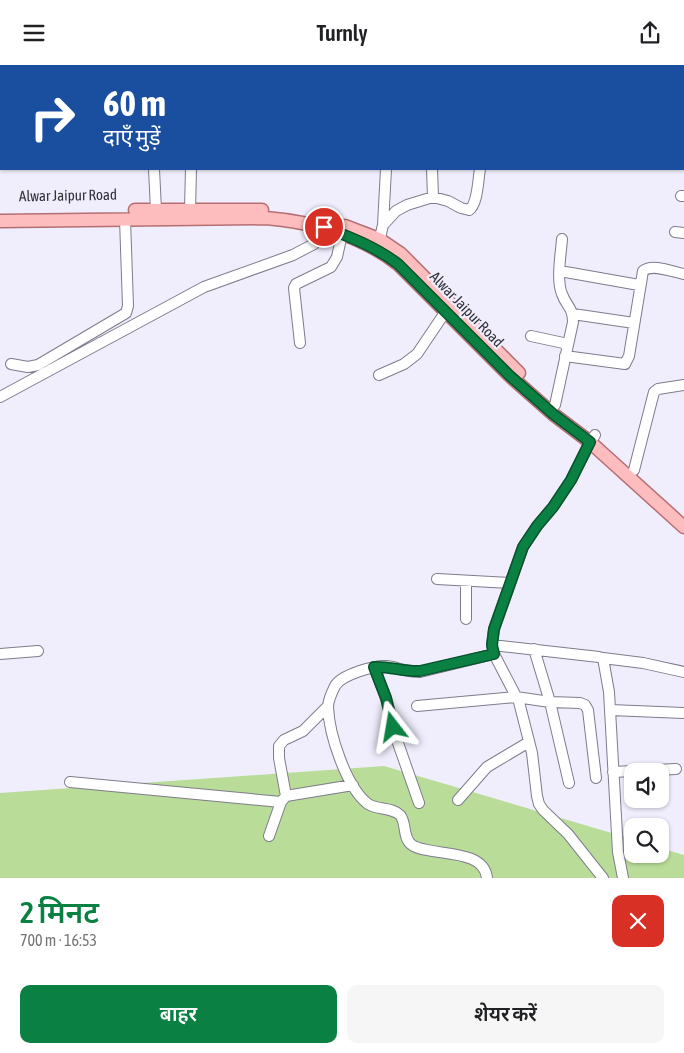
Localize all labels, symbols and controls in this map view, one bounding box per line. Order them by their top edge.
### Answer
icon: menu [20,19,48,47]
icon: share [636,19,664,47]
text: Turnly [316,20,368,46]
text: 60 m [103,83,166,123]
icon: right [20,85,85,150]
text: दाएँ मुड़ें [103,124,161,150]
street label: Alwar Jaipur Road [19,186,117,204]
pin [303,206,345,248]
icon: arrive [310,213,338,241]
street label: Alwar Jaipur Road [427,268,507,350]
position arrow [366,700,418,752]
map controls [624,763,669,863]
button: sound [624,763,669,808]
button: search [624,818,669,863]
text: 2 मिनट [20,895,99,929]
button: close [612,895,664,947]
text: 700 m · 16:53 [20,931,97,949]
button: बाहर [20,985,337,1043]
button: शेयर करें [347,985,664,1043]

